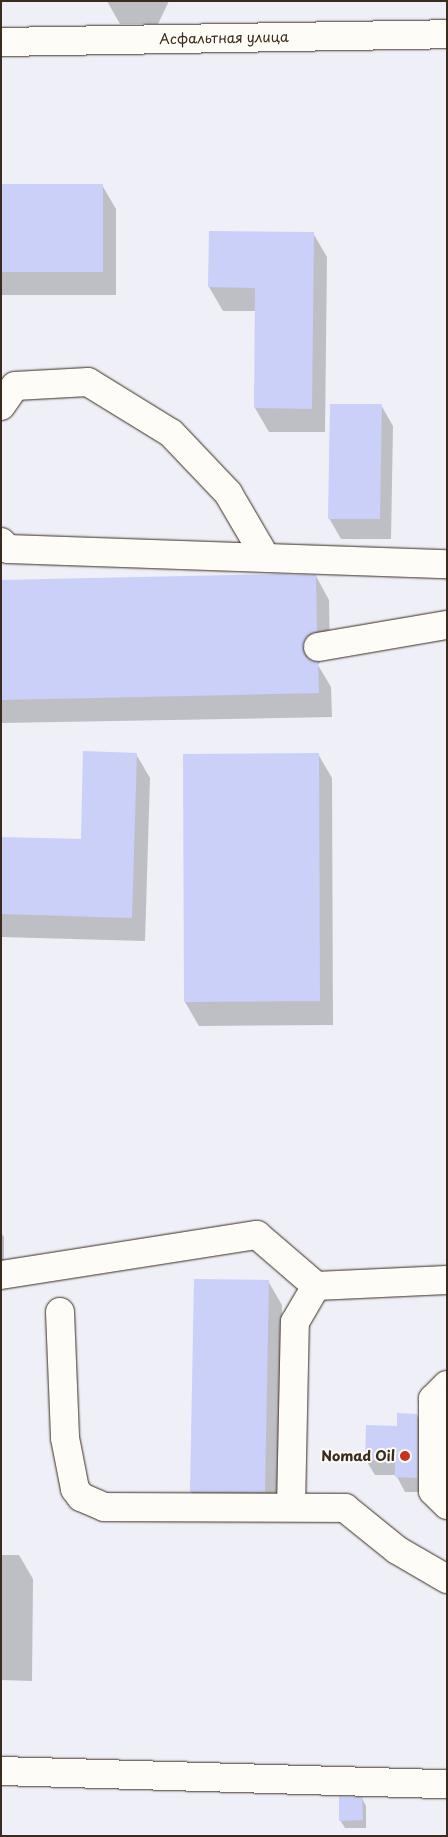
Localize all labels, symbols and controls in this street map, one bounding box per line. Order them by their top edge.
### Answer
street label: Асфальтная улица [159,28,289,48]
place label: Nomad Oil [321,1448,395,1464]
marker: Nomad Oil [399,1450,411,1462]

